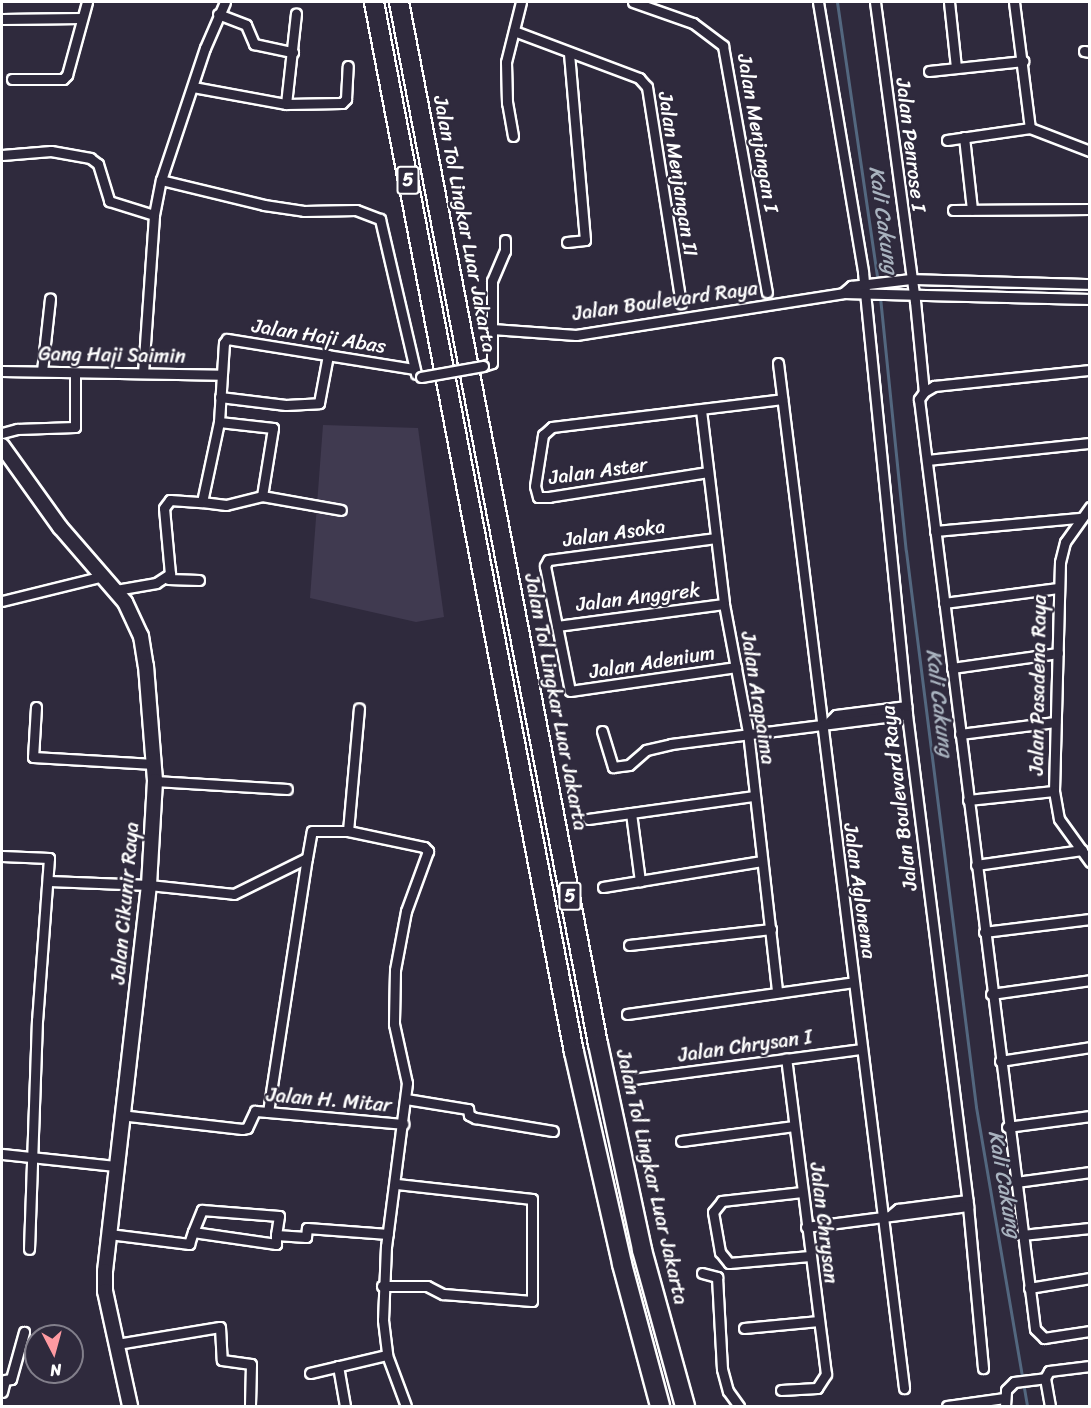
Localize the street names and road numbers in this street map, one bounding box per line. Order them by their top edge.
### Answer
street label: Jalan Menjangan I [732,52,784,214]
street label: Jalan Penrose I [891,77,931,213]
street label: Jalan Menjangan II [653,90,703,258]
street label: Jalan Tol Lingkar Luar Jakarta [428,94,502,354]
road number: 5 [396,165,420,195]
street label: Jalan Boulevard Raya [571,276,759,326]
street label: Jalan Haji Abas [250,314,388,358]
street label: Gang Haji Saimin [37,342,187,368]
street label: Jalan Aster [546,452,650,490]
street label: Jalan Asoka [561,514,667,552]
street label: Jalan Tol Lingkar Luar Jakarta [519,572,593,832]
street label: Jalan Anggrek [575,578,701,616]
street label: Jalan Pasadena Raya [1024,594,1052,776]
street label: Jalan Arapaima [736,630,780,766]
street label: Jalan Adenium [587,640,717,684]
street label: Jalan Boulevard Raya [876,704,922,892]
street label: Jalan Cikunir Raya [106,821,144,985]
street label: Jalan Aglonema [839,822,881,960]
road number: 5 [558,881,582,911]
street label: Jalan Chrysan I [676,1025,814,1067]
street label: Jalan Tol Lingkar Luar Jakarta [611,1047,693,1307]
street label: Jalan H. Mitar [266,1083,392,1117]
street label: Jalan Chrysan [805,1161,843,1285]

